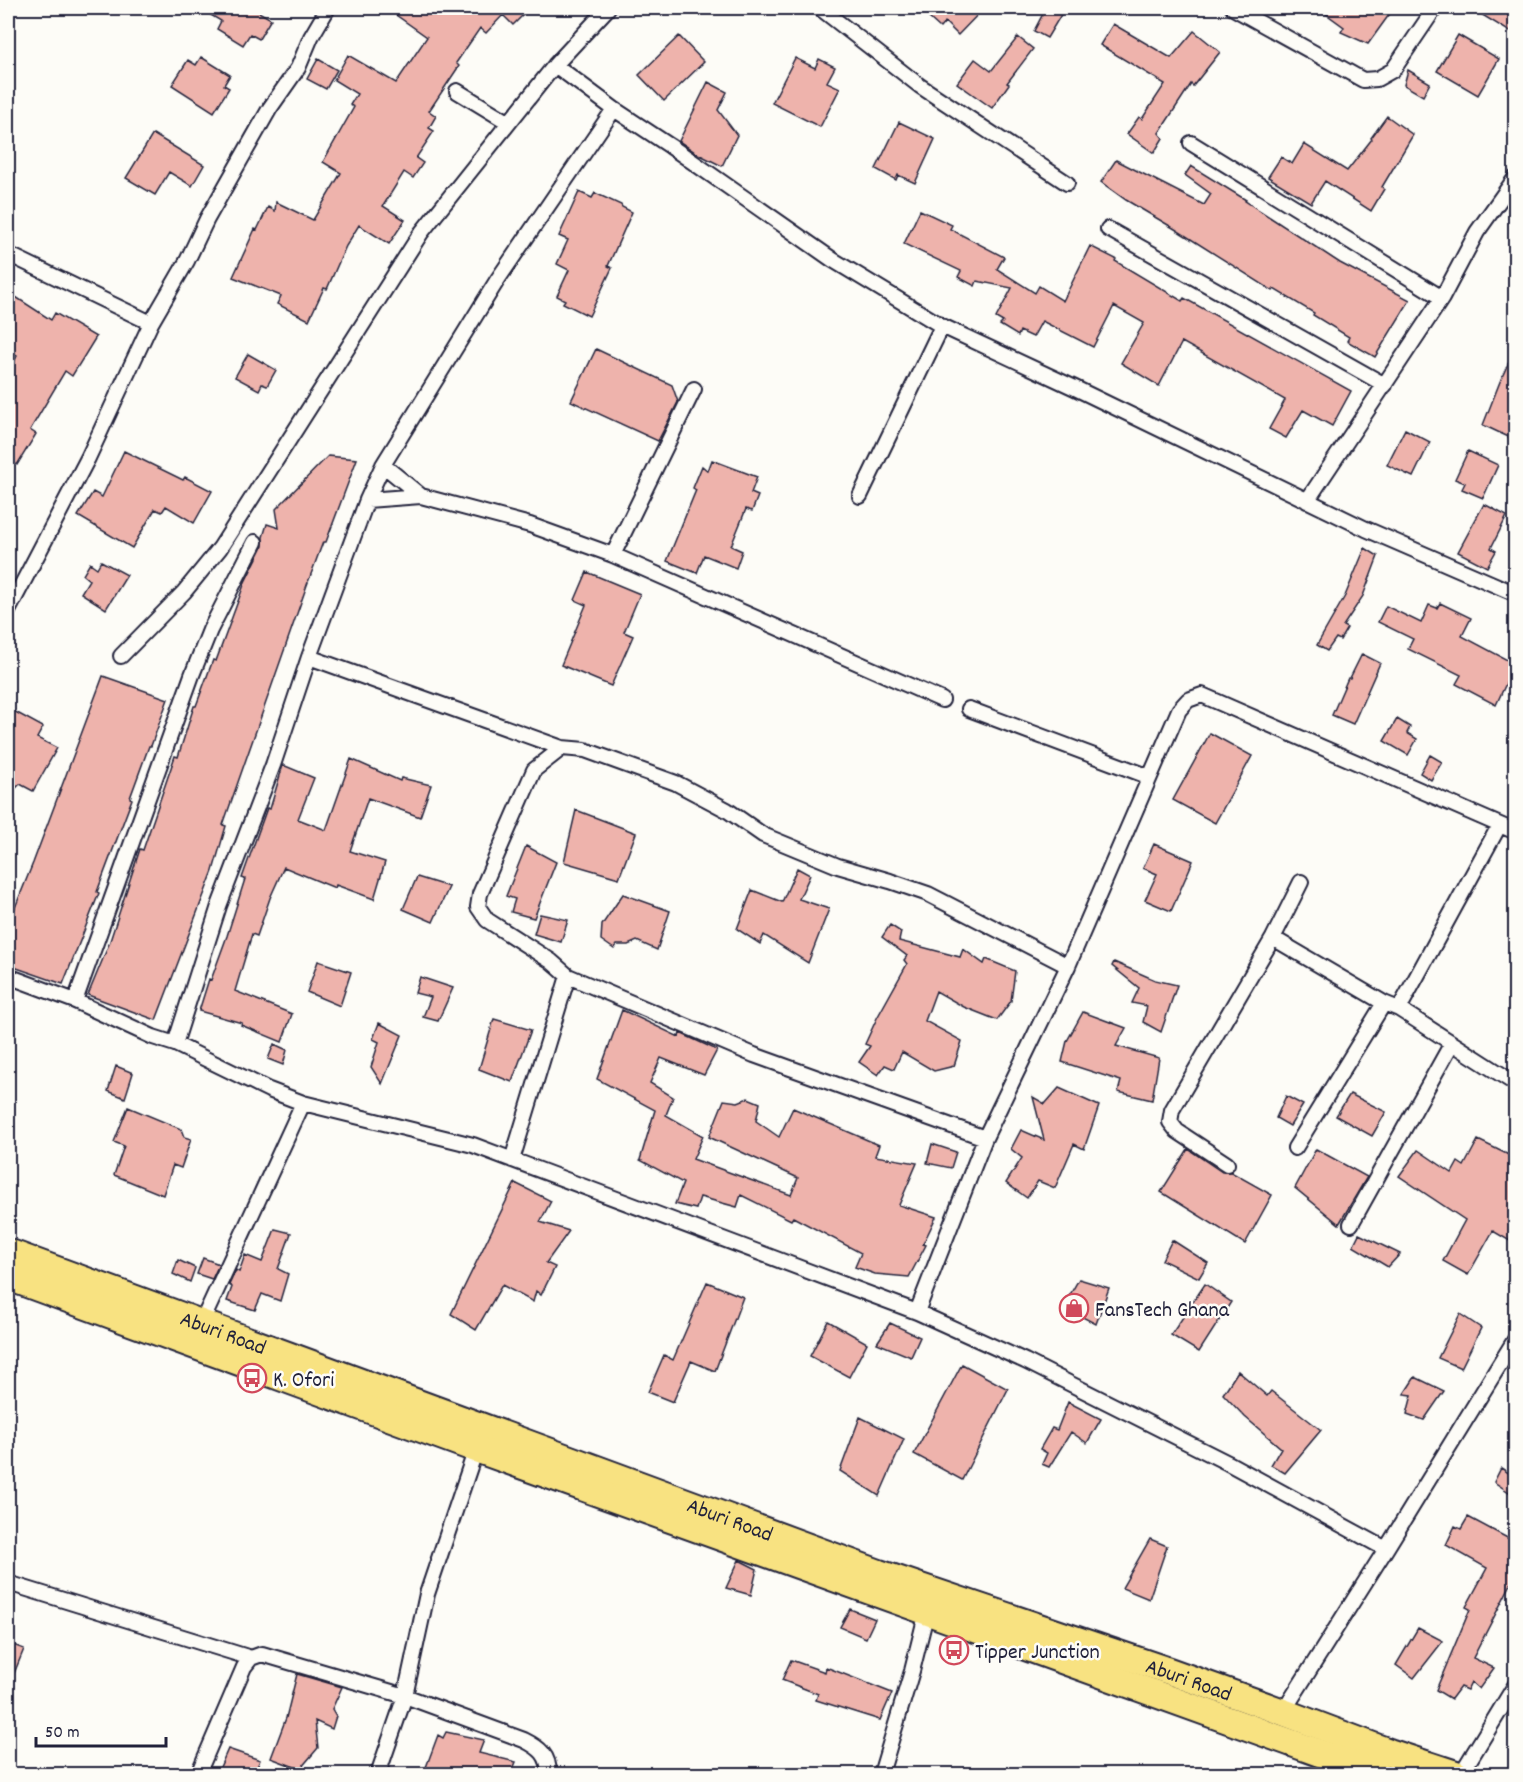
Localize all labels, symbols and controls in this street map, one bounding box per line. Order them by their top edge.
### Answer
shop icon: FansTech Ghana [1058,1292,1090,1324]
place label: FansTech Ghana [1095,1296,1230,1327]
street label: Aburi Road [175,1305,270,1365]
bus stop icon: K. Ofori [236,1362,268,1394]
place label: K. Ofori [273,1366,334,1397]
street label: Aburi Road [682,1492,777,1552]
bus stop icon: Tipper Junction [938,1634,970,1666]
place label: Tipper Junction [975,1638,1100,1669]
street label: Aburi Road [1141,1652,1235,1711]
scale bar [36,1710,166,1748]
text: 50 m [45,1721,80,1746]

